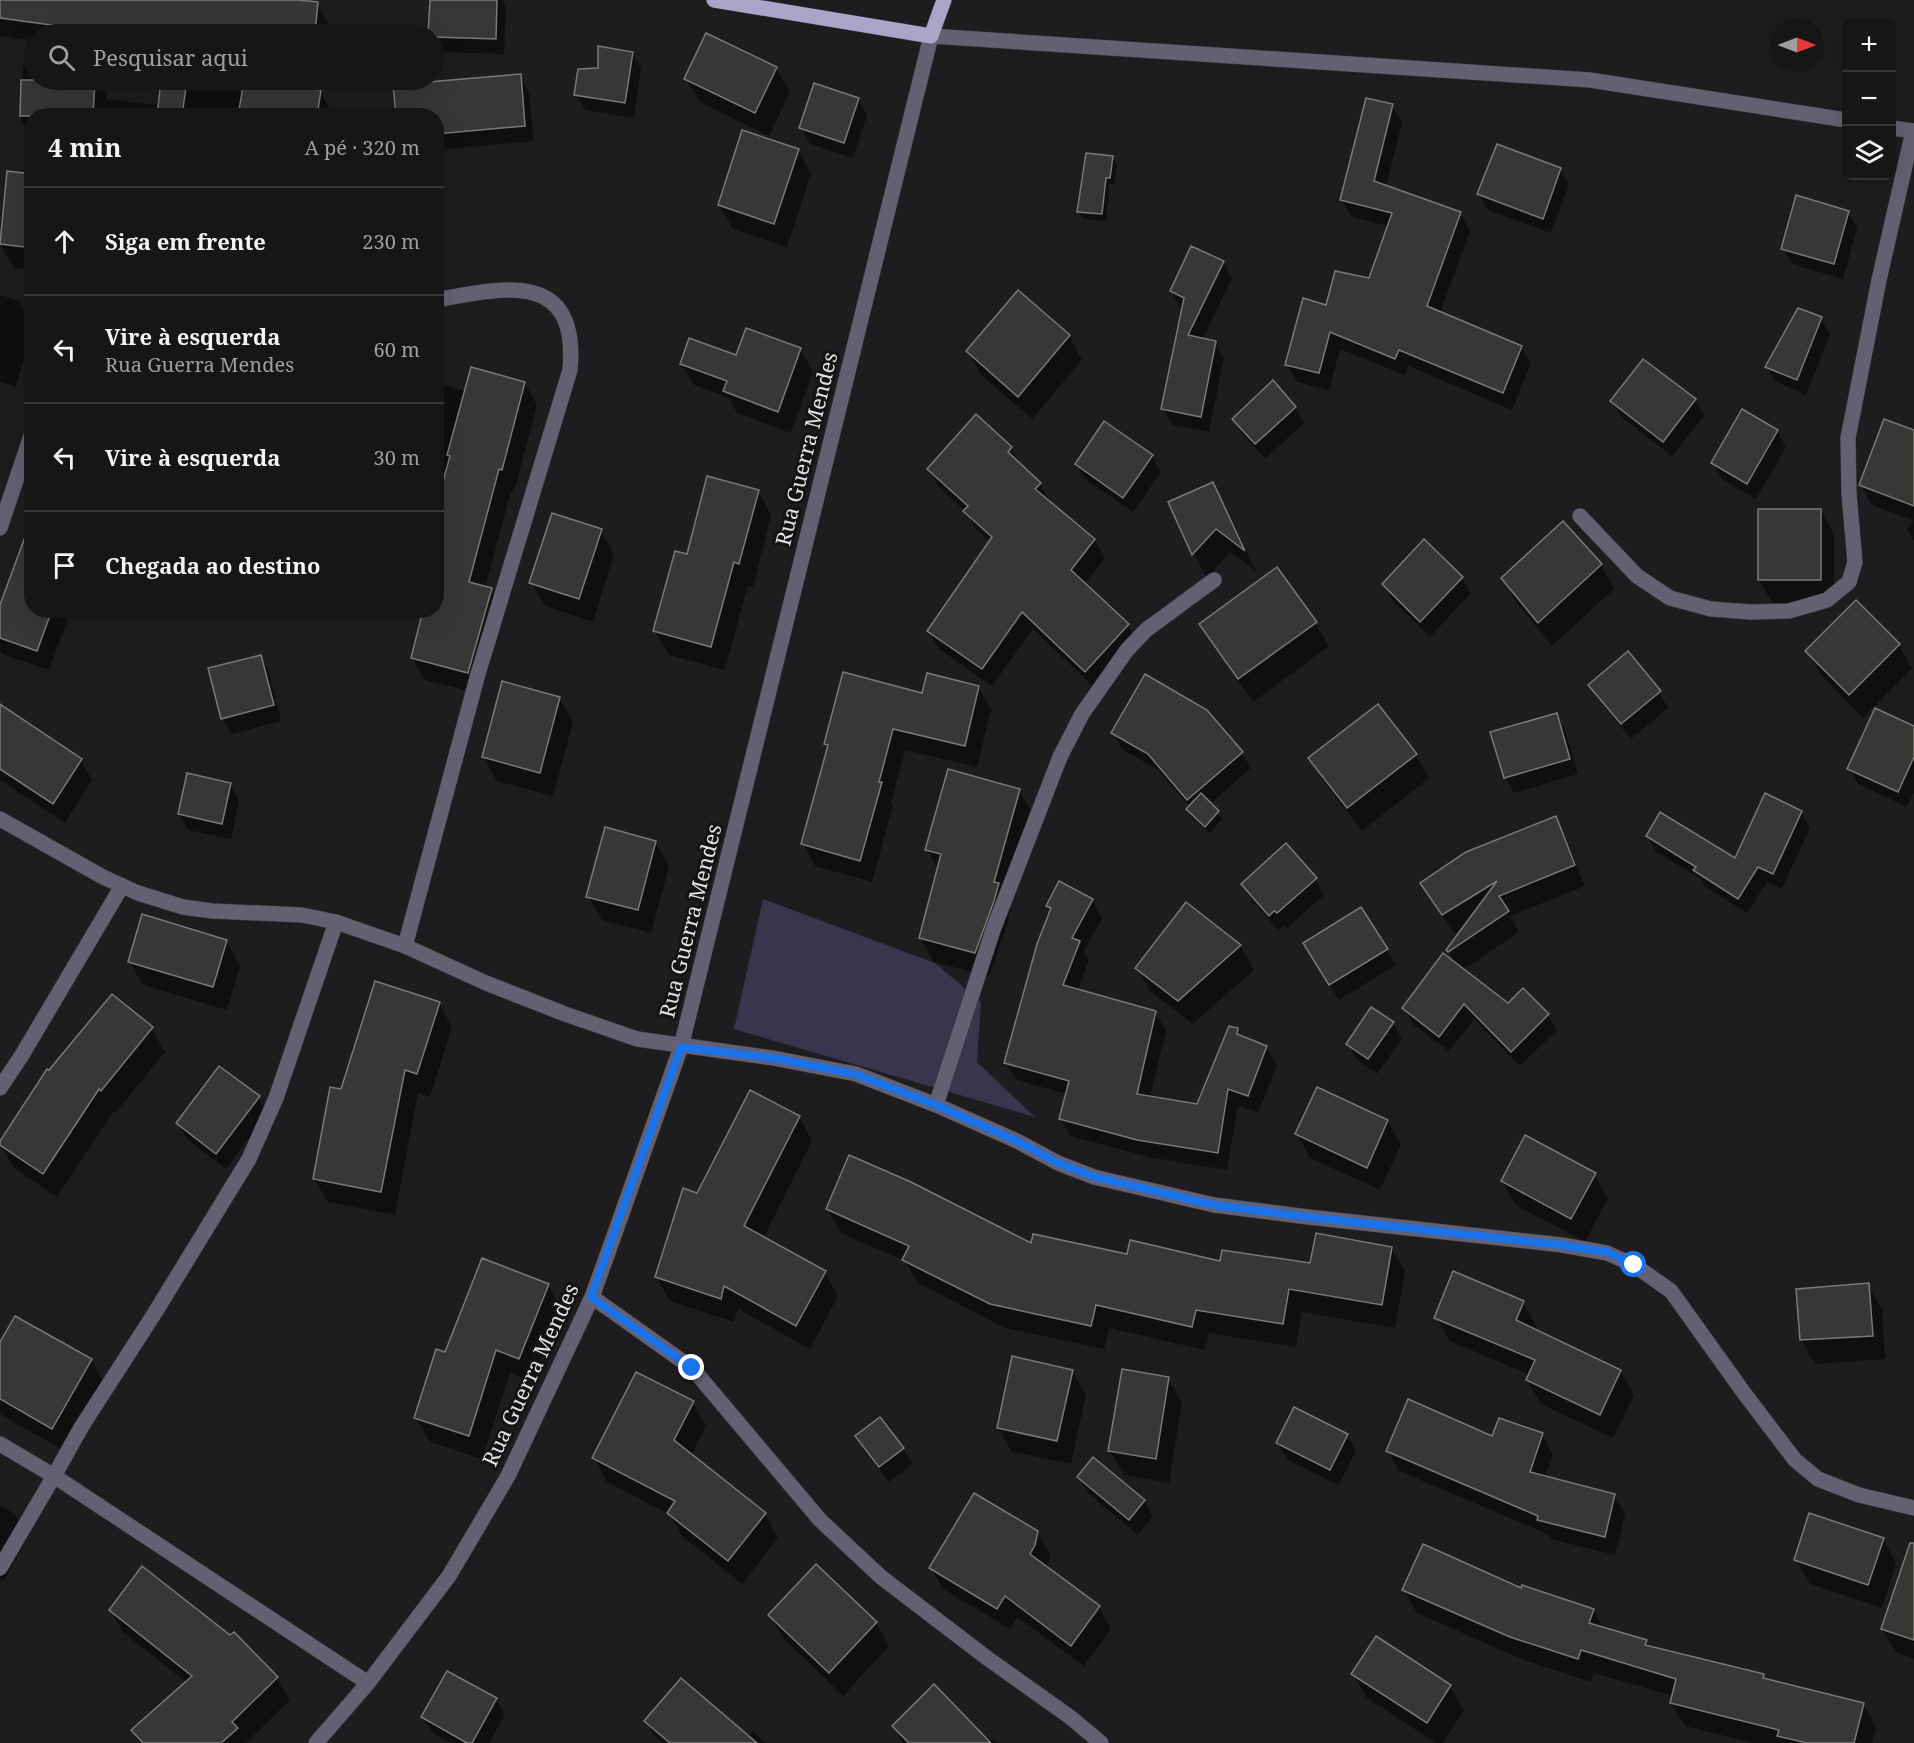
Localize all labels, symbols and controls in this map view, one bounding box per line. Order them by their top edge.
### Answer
north arrow [1770,18,1824,72]
map controls [1842,18,1896,180]
button: + [1842,18,1896,72]
search box [24,24,444,90]
icon: search [45,41,78,74]
text: Pesquisar aqui [93,42,248,72]
button: − [1842,72,1896,126]
button: layers [1842,126,1896,180]
text: 4 min [48,129,122,165]
text: A pé · 320 m [305,134,420,161]
icon: ahead [48,225,81,258]
text: Siga em frente [105,226,266,256]
text: 230 m [362,228,420,255]
text: Vire à esquerda [105,321,281,351]
icon: left [48,333,81,366]
text: 60 m [374,336,420,363]
street label: Rua Guerra Mendes [768,349,844,549]
text: Rua Guerra Mendes [105,351,294,378]
icon: left [48,441,81,474]
text: Vire à esquerda [105,442,281,472]
text: 30 m [374,444,420,471]
icon: arrive [48,549,81,582]
text: Chegada ao destino [105,550,320,580]
street label: Rua Guerra Mendes [652,821,728,1021]
route start [1620,1251,1646,1277]
street label: Rua Guerra Mendes [475,1279,585,1471]
route end [678,1354,704,1380]

